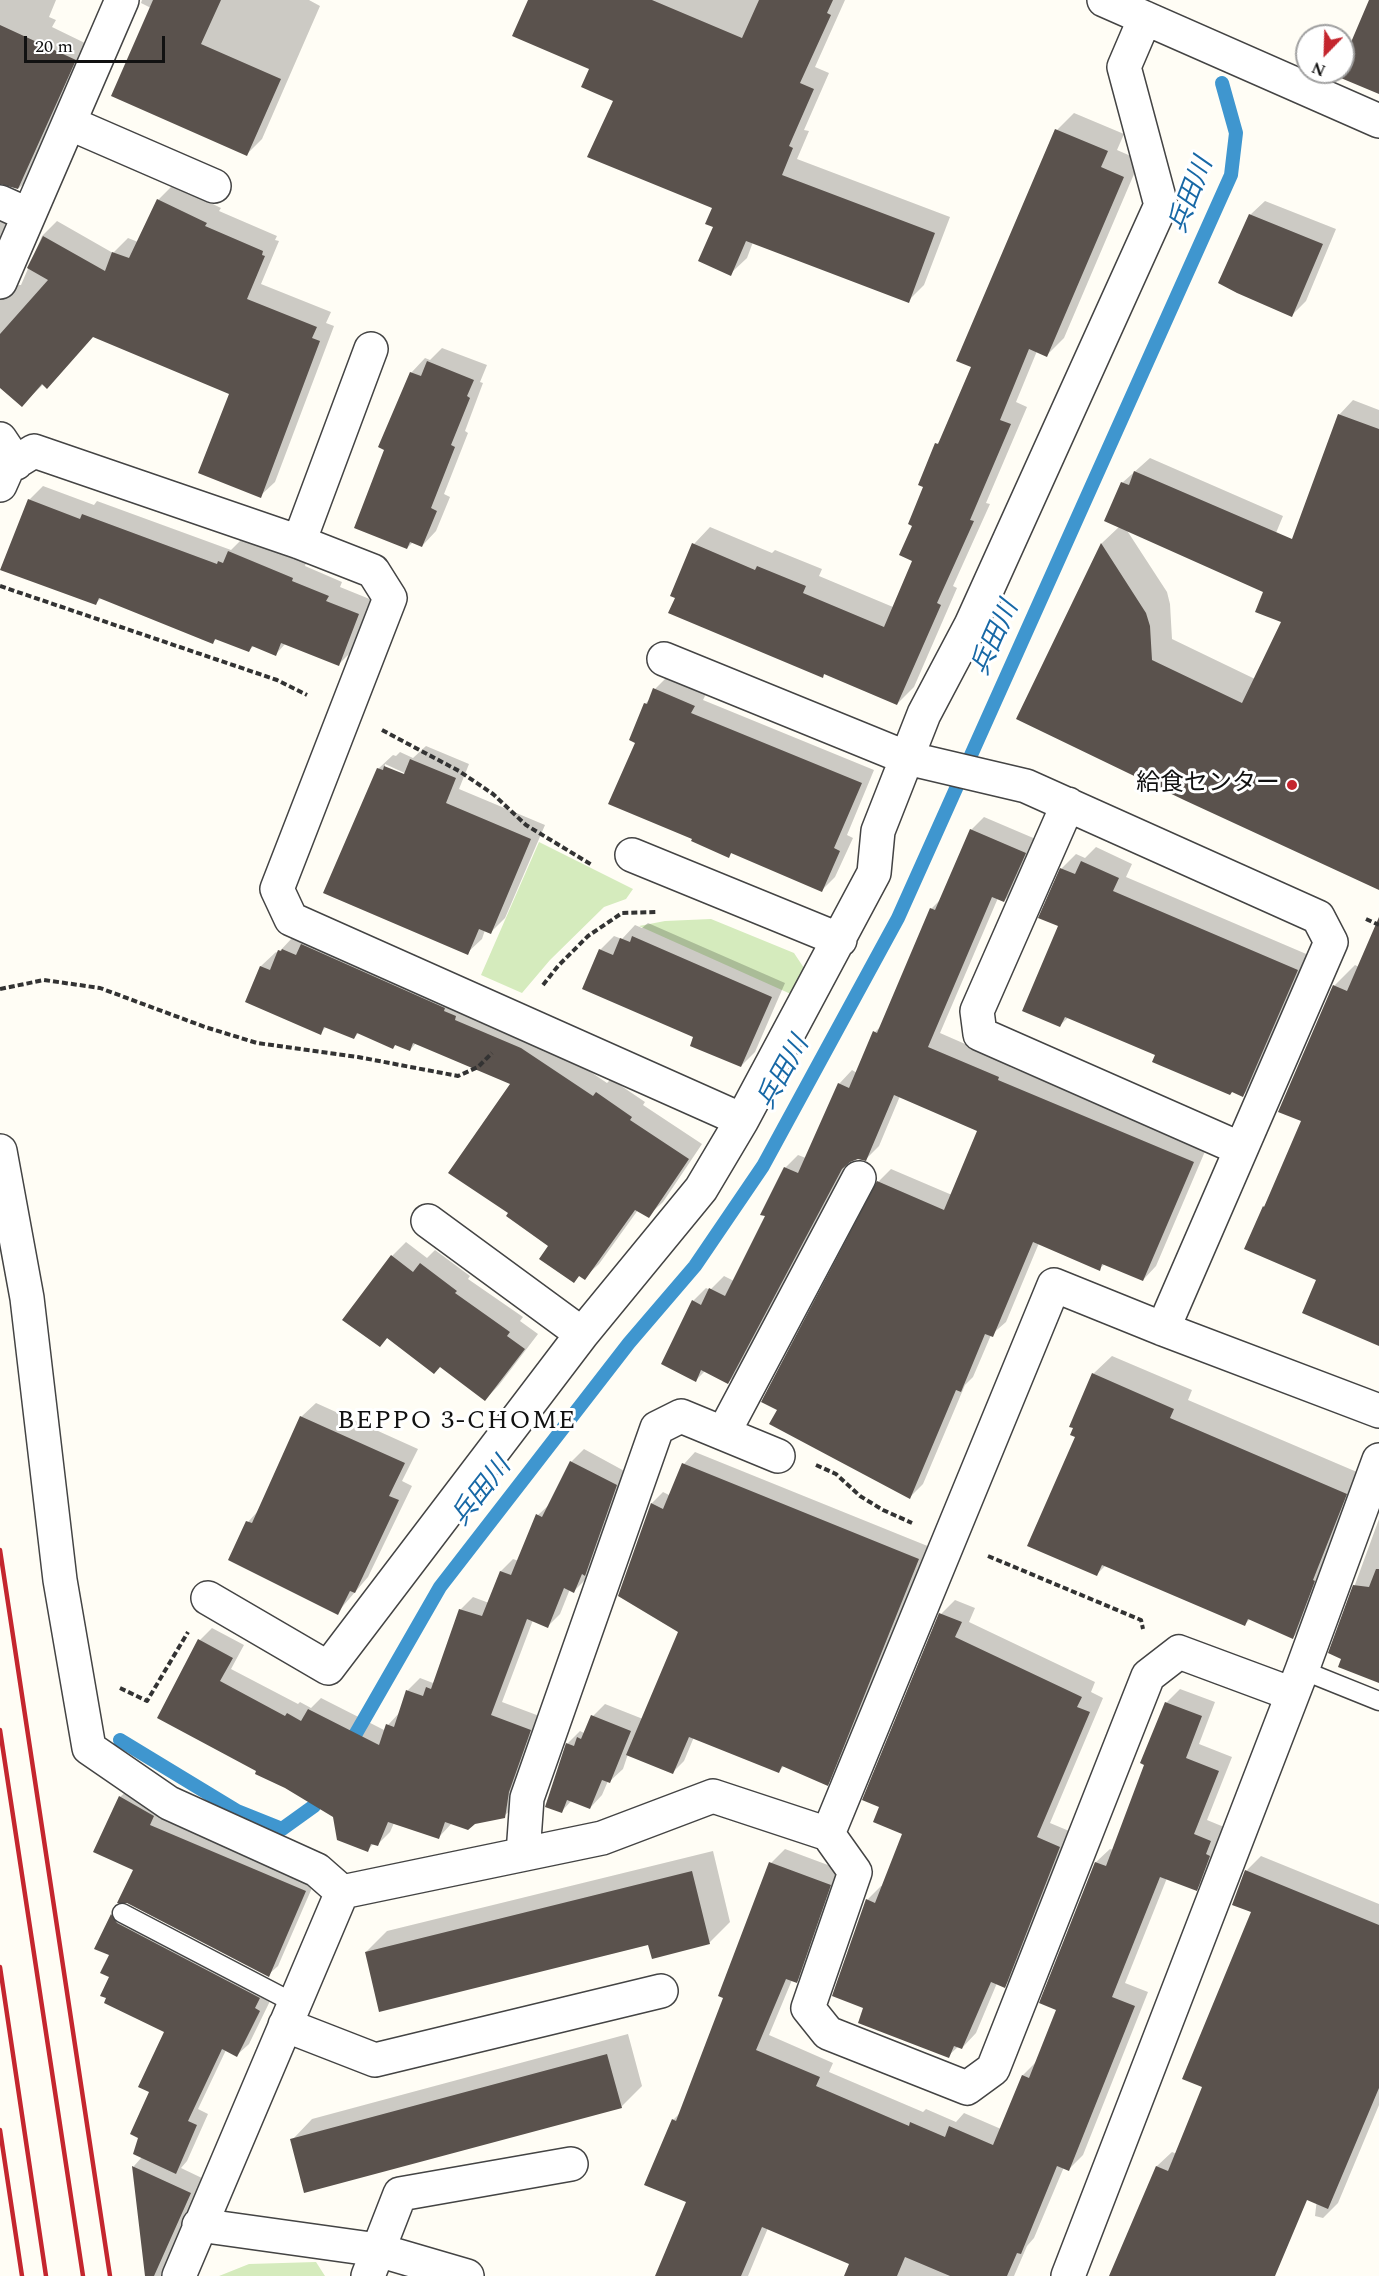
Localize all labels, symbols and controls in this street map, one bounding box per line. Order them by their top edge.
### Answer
scale bar [27,24,168,62]
north arrow [1295,24,1355,84]
text: 20 m [35,33,73,60]
text: N [1308,55,1329,82]
water label: 兵田川 [1164,154,1222,238]
water label: 兵田川 [967,597,1027,681]
place label: 給食センター [1136,771,1280,799]
marker: 給食センター [1285,778,1299,792]
water label: 兵田川 [752,1032,818,1116]
district label: BEPPO 3-CHOME [337,1407,577,1439]
water label: 兵田川 [447,1453,519,1533]

